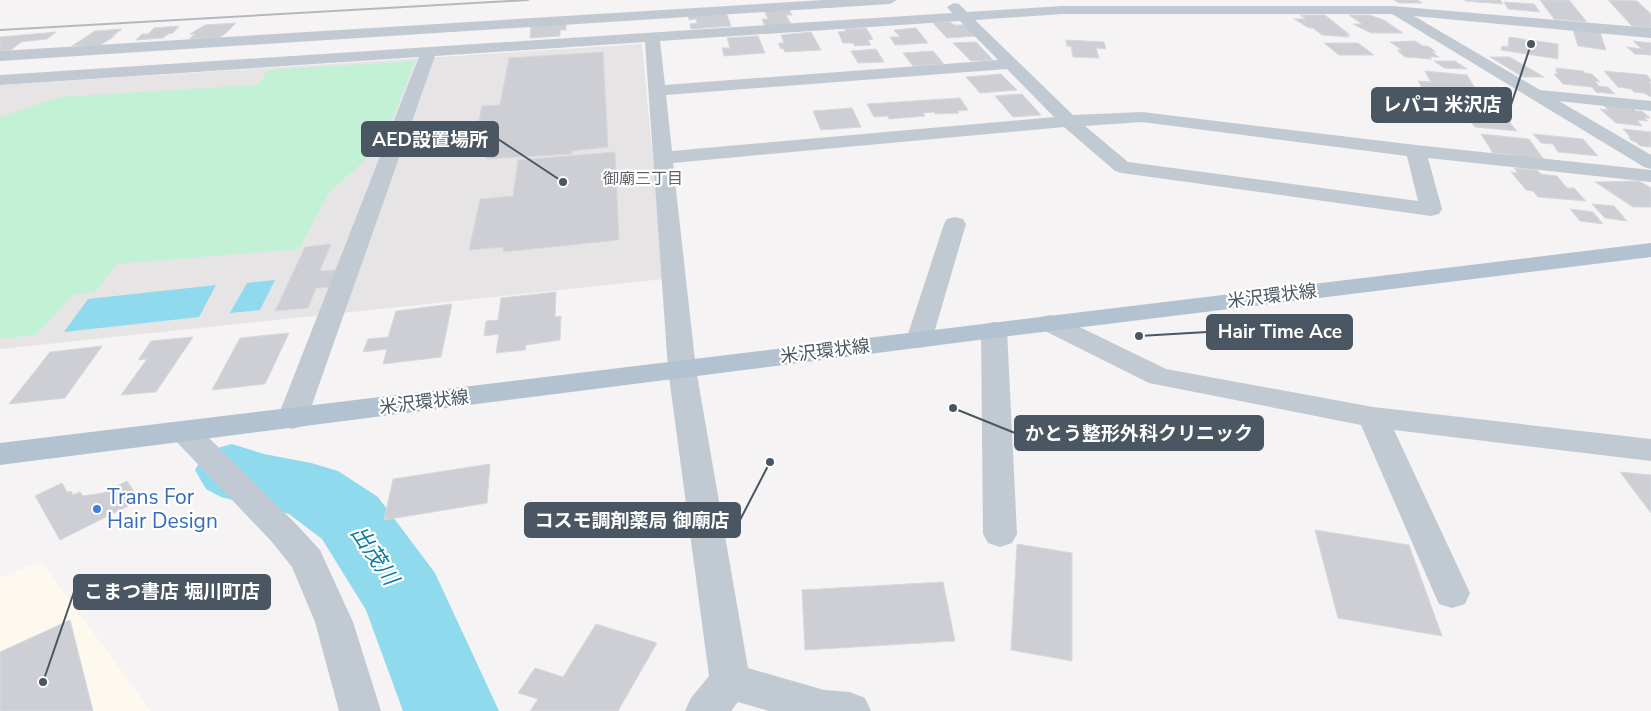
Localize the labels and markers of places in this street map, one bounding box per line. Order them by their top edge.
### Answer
callout: レパコ 米沢店 [1372,88,1511,122]
callout: AED設置場所 [362,122,498,156]
callout: Hair Time Ace [1207,315,1352,349]
callout: かとう整形外科クリニック [1015,416,1263,450]
place label: Trans For Hair Design [107,483,218,535]
marker: Trans For Hair Design [91,503,103,515]
callout: コスモ調剤薬局 御廟店 [525,503,740,537]
callout: こまつ書店 堀川町店 [74,575,270,609]

